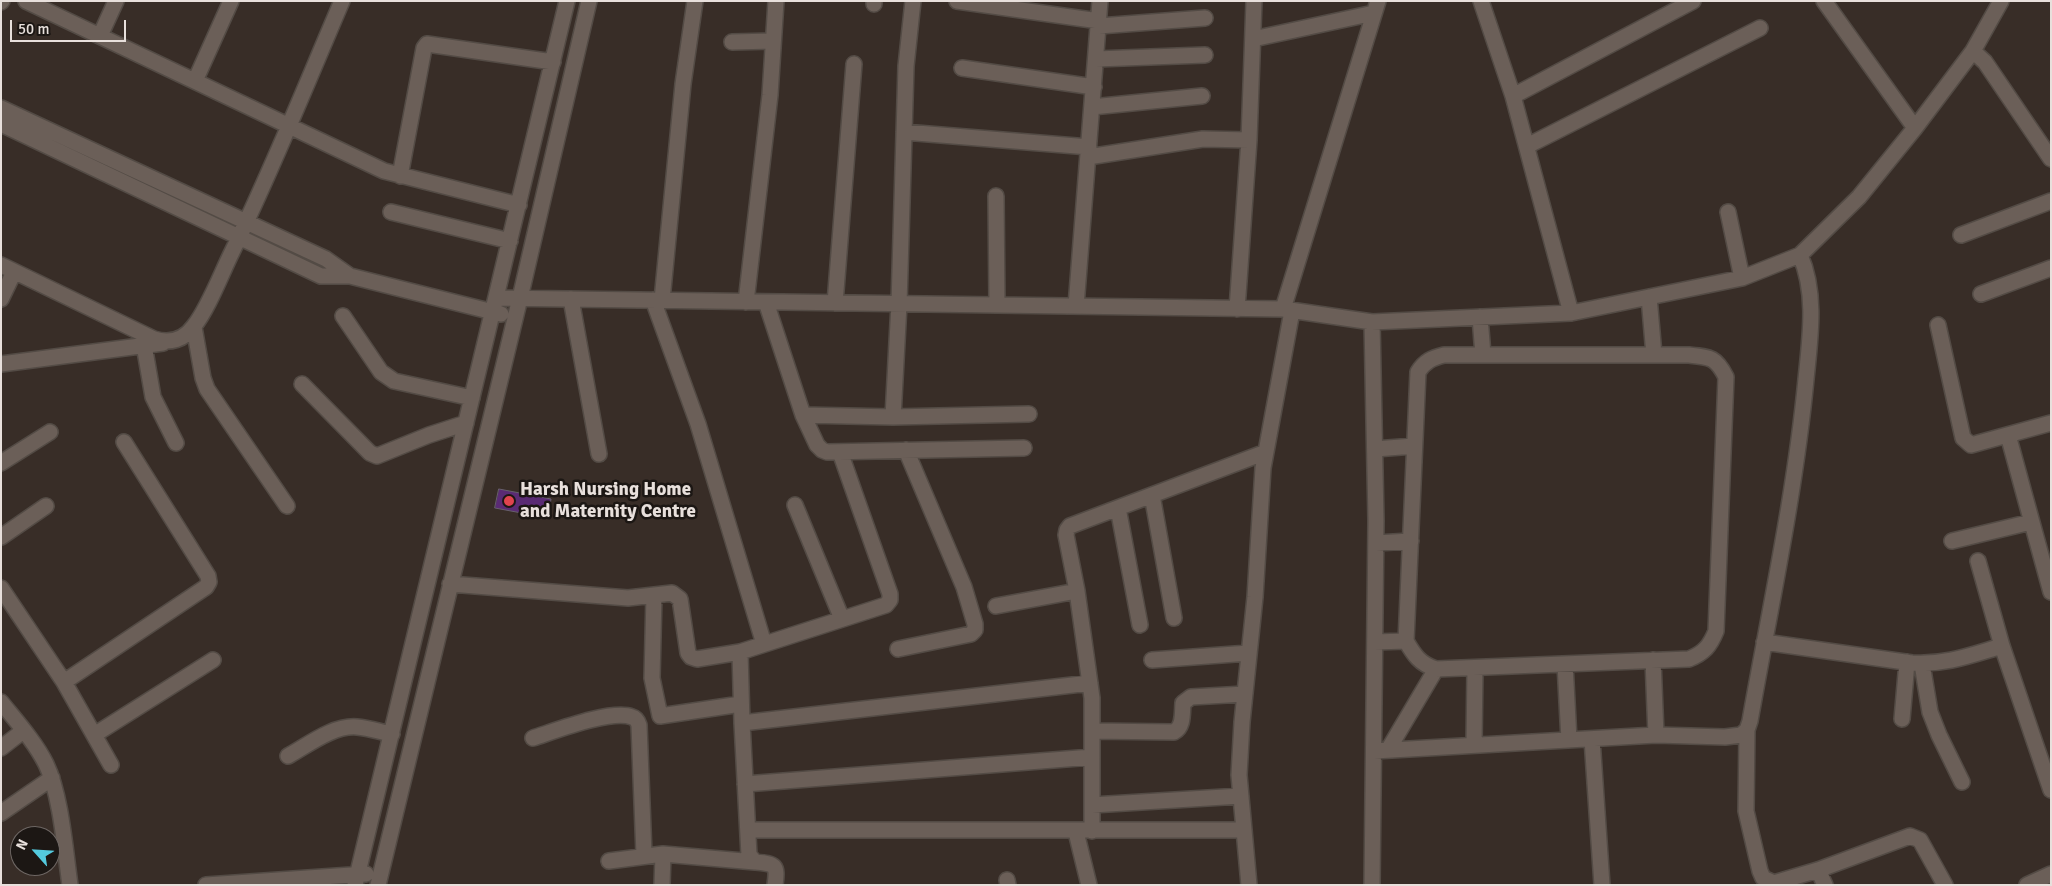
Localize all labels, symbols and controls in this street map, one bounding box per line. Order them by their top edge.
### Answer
scale bar [12,10,129,42]
text: 50 m [18,20,49,38]
place label: Harsh Nursing Home and Maternity Centre [520,479,696,523]
marker: Harsh Nursing Home and Maternity Centre [502,494,516,508]
north arrow [10,826,60,876]
text: N [12,837,32,853]

